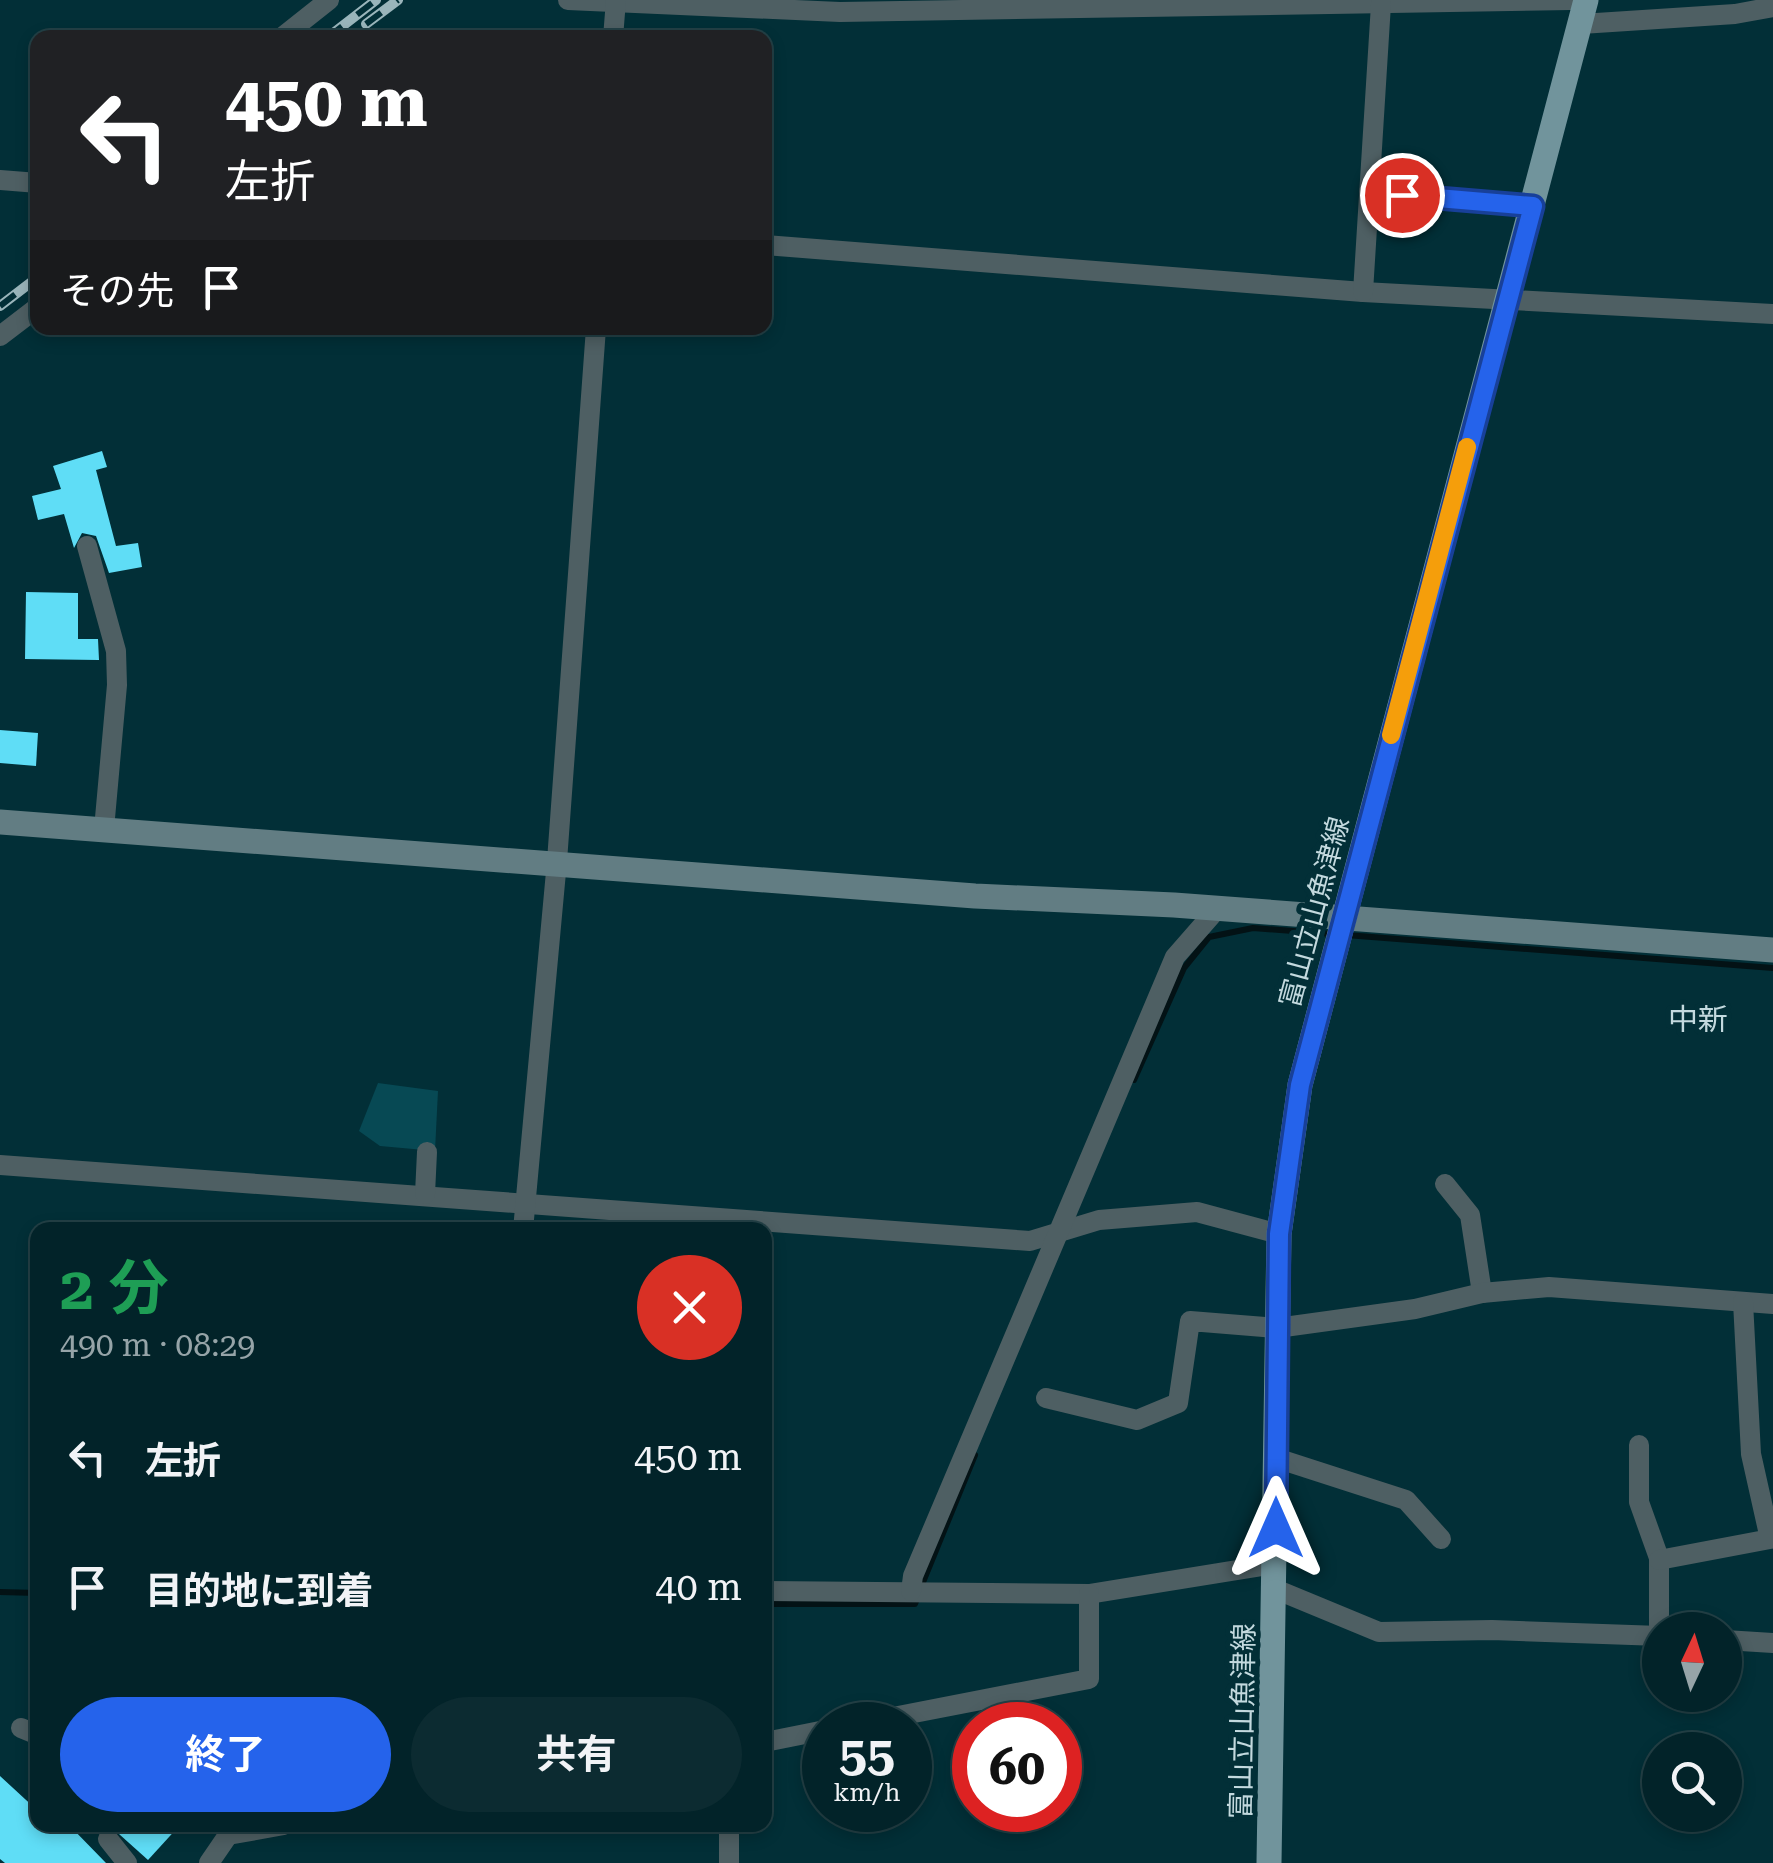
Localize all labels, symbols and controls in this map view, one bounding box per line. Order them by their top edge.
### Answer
text: 450 m [225,61,428,143]
icon: left [60,70,190,200]
pin [1360,153,1445,238]
text: 左折 [225,155,315,208]
icon: arrive [1375,168,1430,223]
icon: arrive [194,260,249,315]
text: その先 [60,269,174,313]
street label: 富山立山魚津線 [1273,813,1356,1011]
district label: 中新 [1668,1002,1728,1037]
text: 2 分 [60,1253,169,1324]
button: close [637,1255,742,1360]
text: 490 m · 08:29 [60,1326,255,1364]
icon: left [60,1430,115,1485]
text: 450 m [634,1435,742,1479]
text: 左折 [145,1439,221,1483]
position arrow [1224,1476,1328,1580]
icon: arrive [60,1560,115,1615]
text: 40 m [655,1565,742,1609]
text: 目的地に到着 [145,1569,373,1613]
north arrow [1642,1612,1742,1712]
map controls [1642,1612,1742,1832]
street label: 富山立山魚津線 [1224,1623,1261,1819]
button: 終了 [60,1697,391,1812]
button: 共有 [411,1697,742,1812]
speed limit sign: 60 [952,1702,1082,1832]
text: 55 [839,1726,895,1784]
button: search [1642,1732,1742,1832]
text: km/h [834,1778,900,1807]

